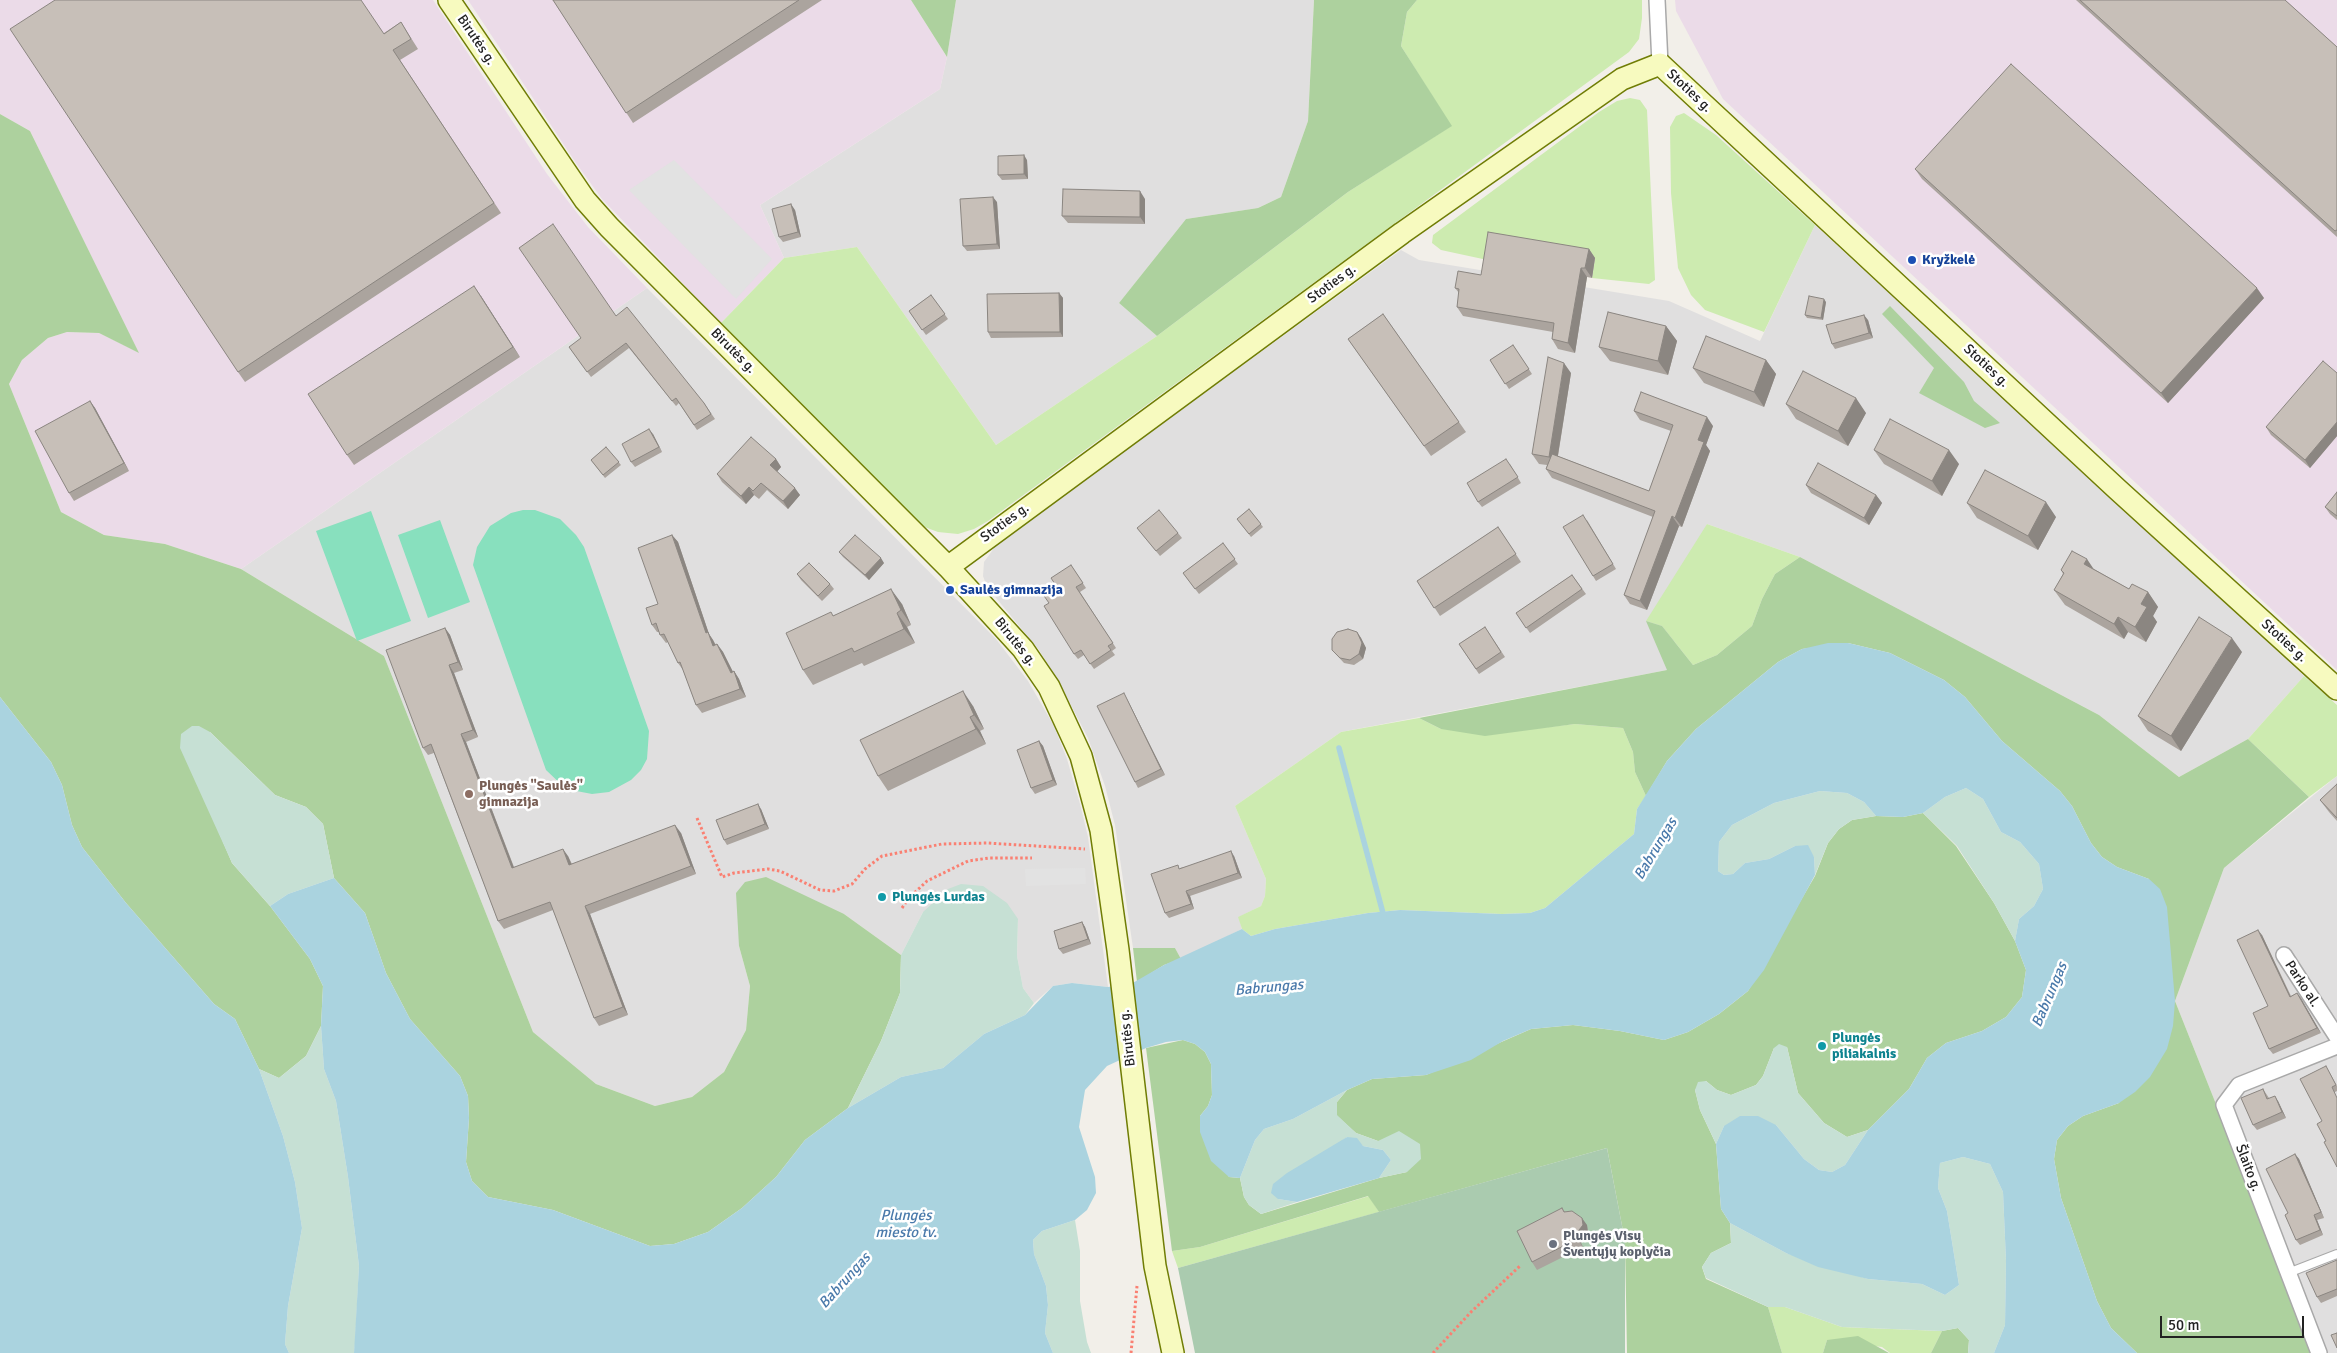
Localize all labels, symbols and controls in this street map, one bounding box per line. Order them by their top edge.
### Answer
street label: Birutės g. [453,12,499,68]
street label: Stoties g. [1663,66,1715,116]
place label: Kryžkelė [1922,252,1975,268]
marker: Kryžkelė [1906,254,1918,266]
street label: Stoties g. [1304,261,1360,307]
street label: Birutės g. [707,325,759,377]
street label: Stoties g. [1960,341,2012,391]
street label: Stoties g. [977,500,1033,546]
place label: Saulės gimnazija [960,582,1063,598]
marker: Saulės gimnazija [944,584,956,596]
street label: Birutės g. [990,615,1040,669]
street label: Stoties g. [2258,616,2310,666]
place label: Plungės "Saulės" gimnazija [479,778,583,810]
marker: Plungės "Saulės" gimnazija [463,788,475,800]
water label: Babrungas [1631,815,1681,883]
place label: Plungės Lurdas [892,889,985,905]
marker: Plungės Lurdas [876,891,888,903]
street label: Parko al. [2281,958,2323,1010]
water label: Babrungas [2028,960,2072,1030]
water label: Babrungas [1234,976,1304,1000]
street label: Birutės g. [1117,1009,1139,1067]
place label: Plungės piliakalnis [1832,1030,1896,1062]
marker: Plungės piliakalnis [1816,1040,1828,1052]
street label: Šlaito g. [2231,1142,2265,1194]
water label: Plungės miesto tv. [875,1207,937,1242]
place label: Plungės Visų Šventųjų koplyčia [1563,1228,1671,1260]
marker: Plungės Visų Šventųjų koplyčia [1547,1238,1559,1250]
water label: Babrungas [815,1249,875,1313]
scale bar [2162,1306,2306,1338]
text: 50 m [2168,1316,2199,1334]

